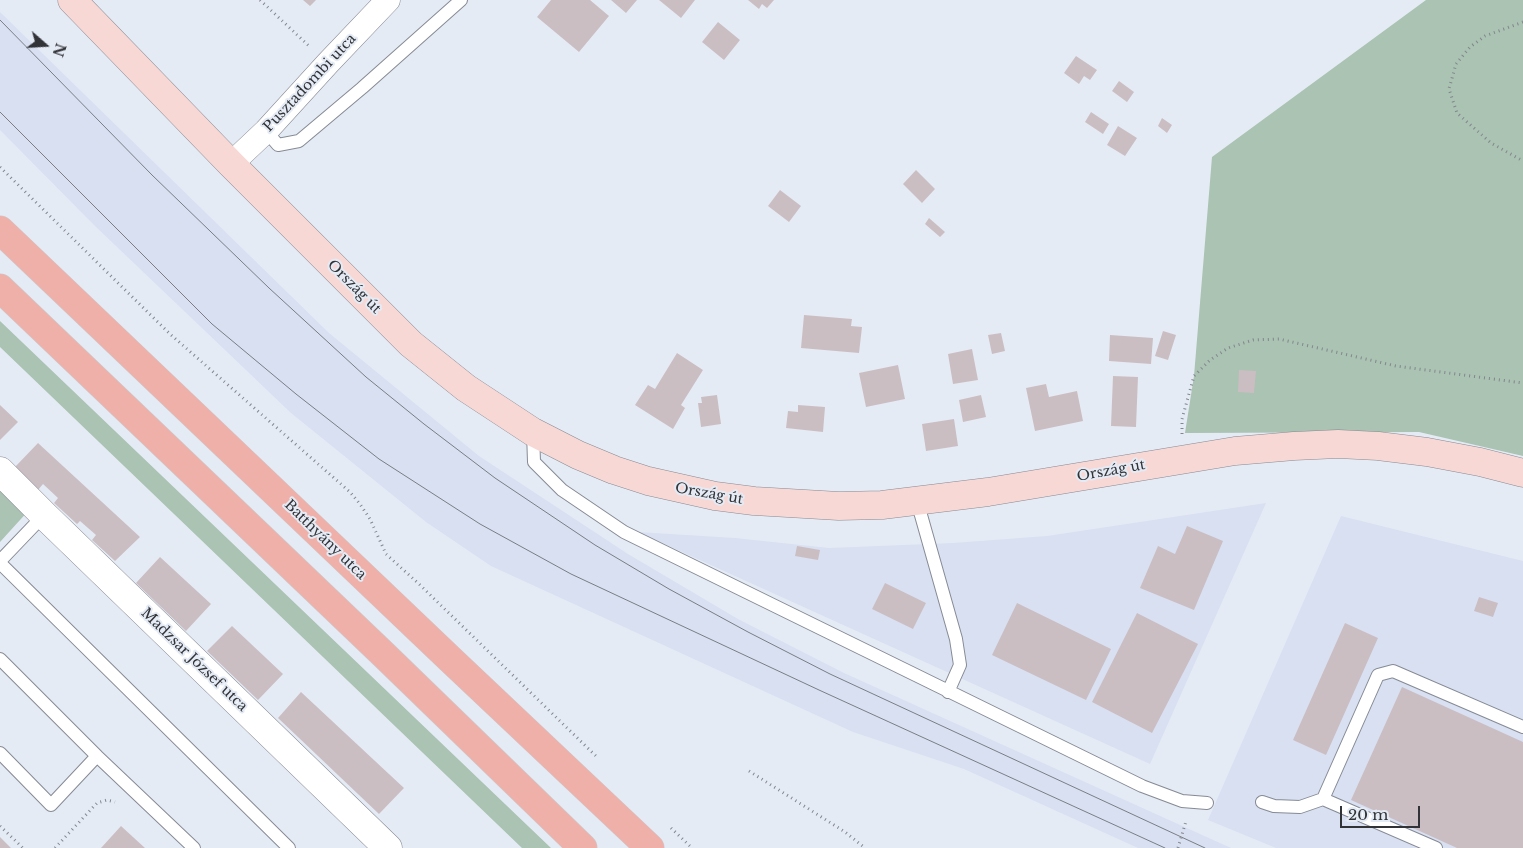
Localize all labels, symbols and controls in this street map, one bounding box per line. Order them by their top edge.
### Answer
north arrow [20,20,70,70]
street label: Pusztadombi utca [260,31,360,135]
text: N [49,41,70,59]
street label: Ország út [324,257,384,317]
street label: Ország út [1076,457,1146,485]
street label: Ország út [674,480,744,508]
street label: Batthyány utca [281,497,369,583]
street label: Madzsar József utca [137,605,251,715]
scale bar [1343,796,1423,828]
text: 20 m [1348,805,1388,824]

